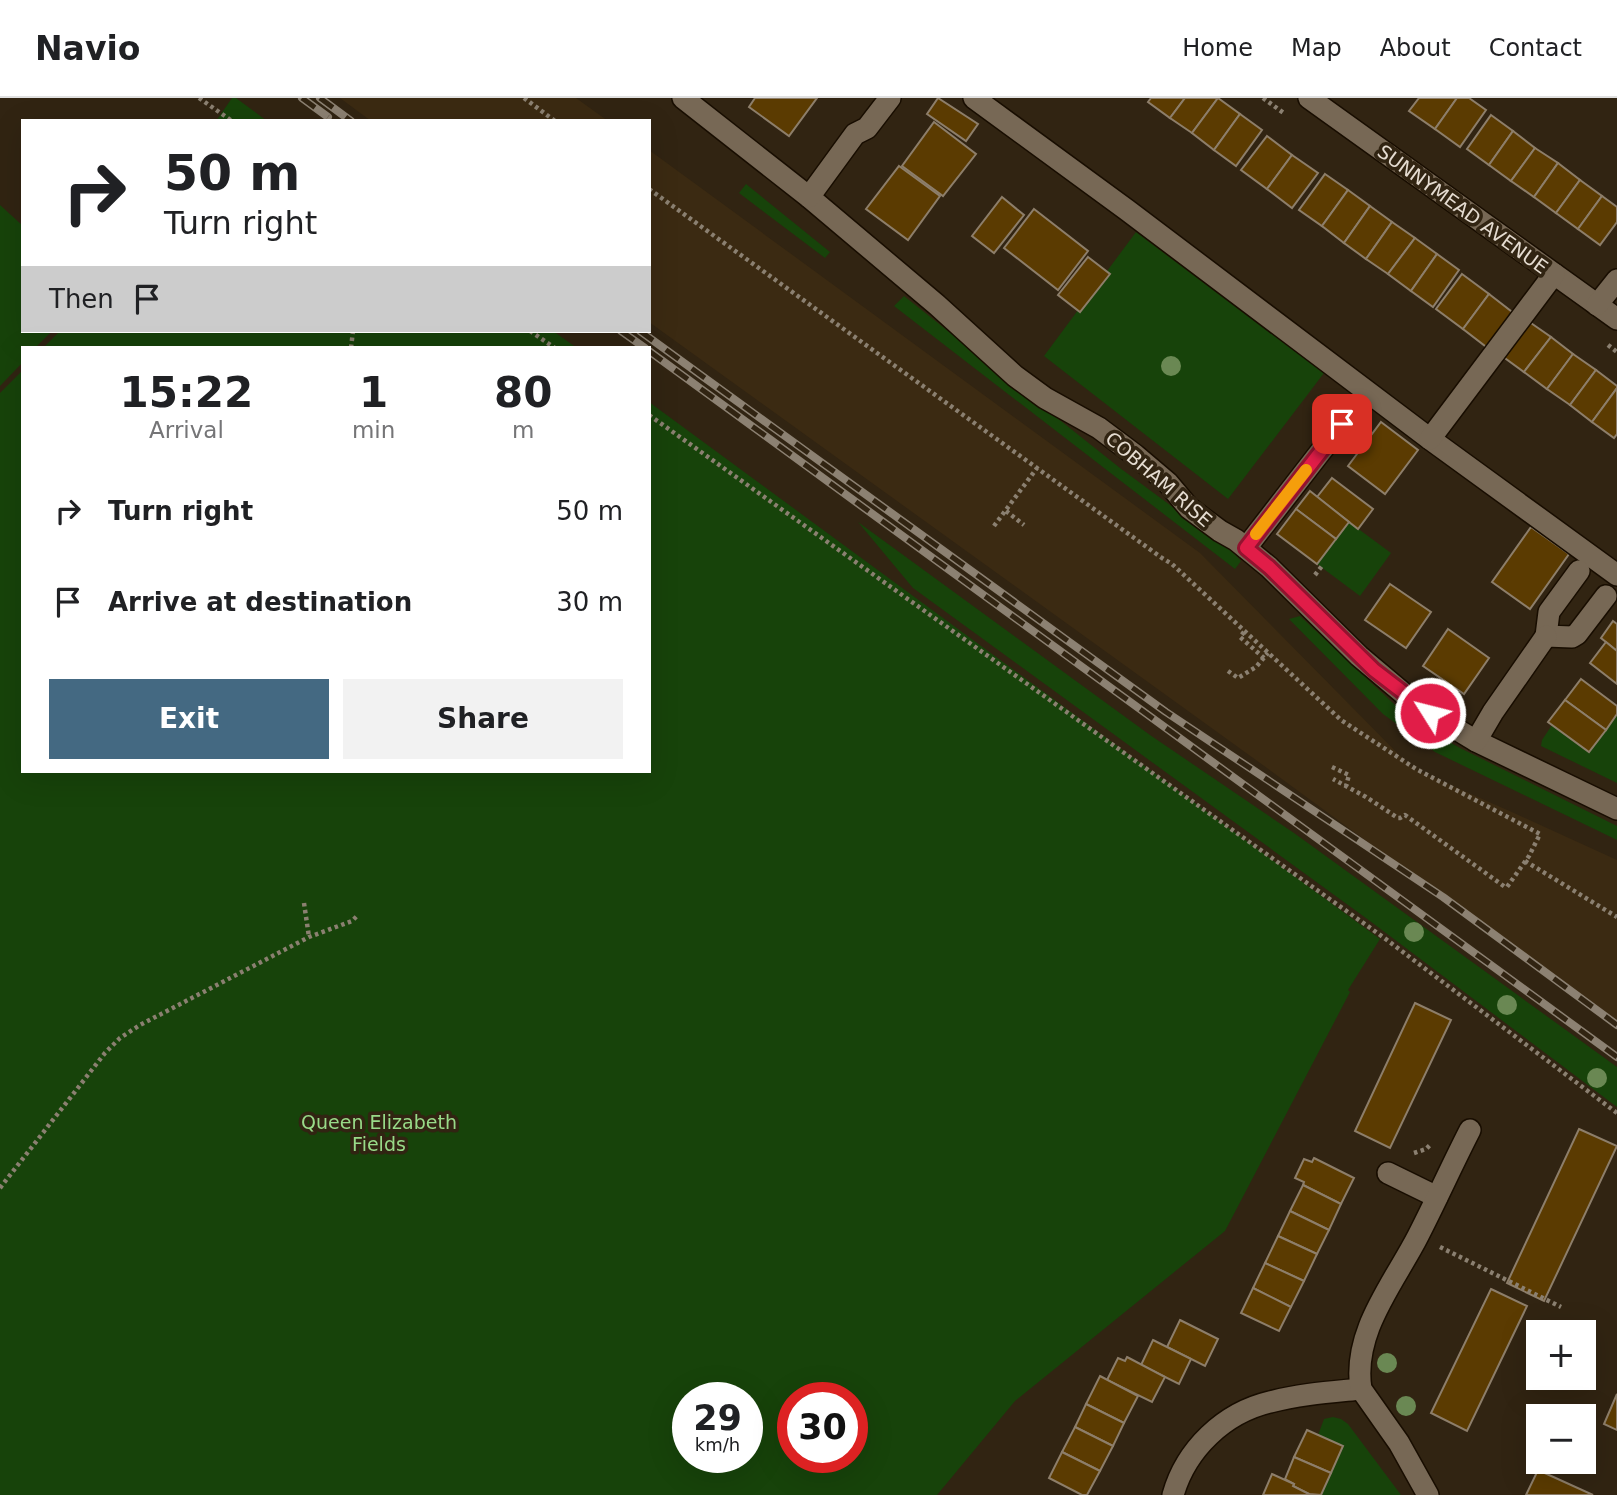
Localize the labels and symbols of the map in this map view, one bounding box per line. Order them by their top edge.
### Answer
street label: SUNNYMEAD AVENUE [1374,140,1552,278]
pin [1312,394,1372,454]
street label: COBHAM RISE [1101,427,1217,531]
position arrow [1393,676,1467,750]
park label: Queen Elizabeth Fields [301,1111,457,1155]
speed limit sign: 30 [777,1382,868,1473]

